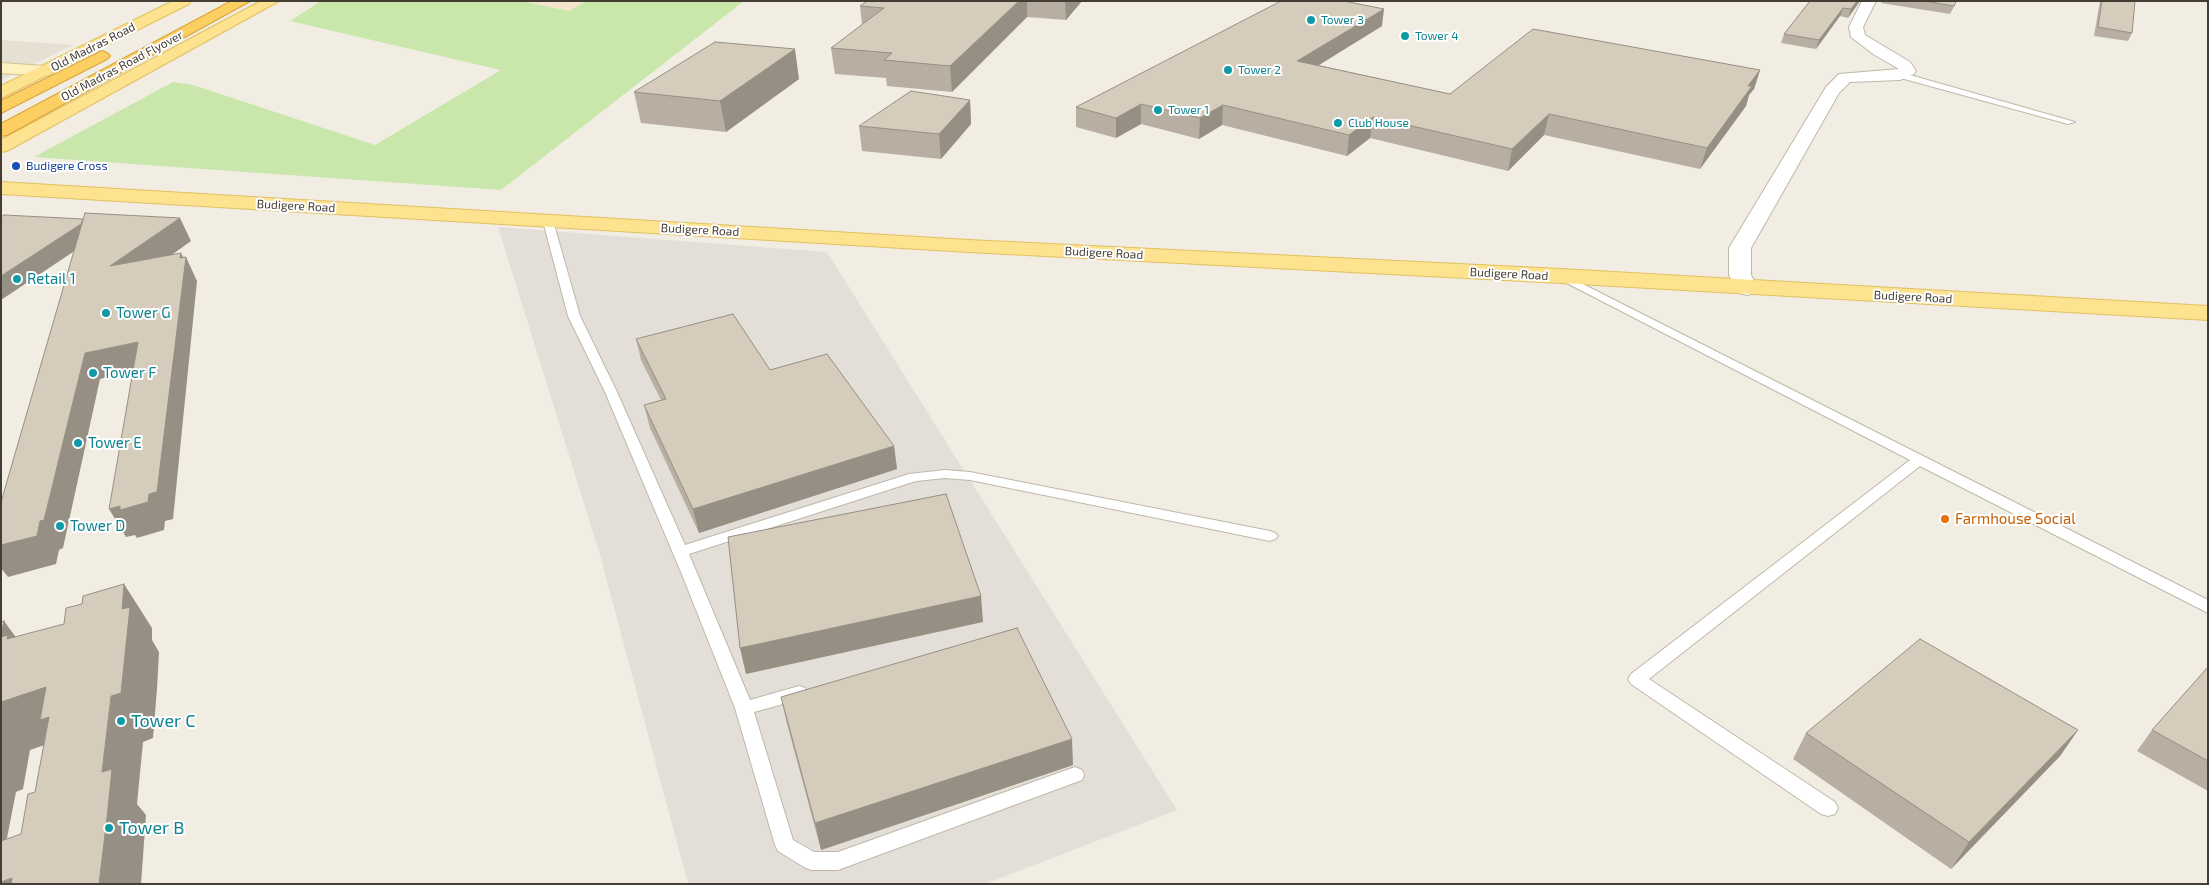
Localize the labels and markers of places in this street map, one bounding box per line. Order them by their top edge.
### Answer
place label: Tower 3 [1321,13,1364,27]
marker: Tower 3 [1305,14,1317,26]
place label: Tower 4 [1415,29,1459,43]
marker: Tower 4 [1399,30,1411,42]
place label: Tower 2 [1238,63,1281,77]
marker: Tower 2 [1222,64,1234,76]
place label: Tower 1 [1168,103,1209,117]
marker: Tower 1 [1152,104,1164,116]
place label: Club House [1348,116,1409,130]
marker: Club House [1332,117,1344,129]
place label: Budigere Cross [26,159,108,173]
marker: Budigere Cross [10,160,22,172]
place label: Retail 1 [27,270,76,288]
marker: Retail 1 [11,273,23,285]
place label: Tower G [116,304,171,322]
marker: Tower G [100,307,112,319]
place label: Tower F [103,364,156,382]
marker: Tower F [87,367,99,379]
place label: Tower E [88,434,142,452]
marker: Tower E [72,437,84,449]
place label: Farmhouse Social [1955,510,2076,528]
marker: Farmhouse Social [1939,513,1951,525]
place label: Tower D [70,517,125,535]
marker: Tower D [54,520,66,532]
place label: Tower C [131,710,196,732]
marker: Tower C [115,715,127,727]
place label: Tower B [119,817,184,839]
marker: Tower B [103,822,115,834]

